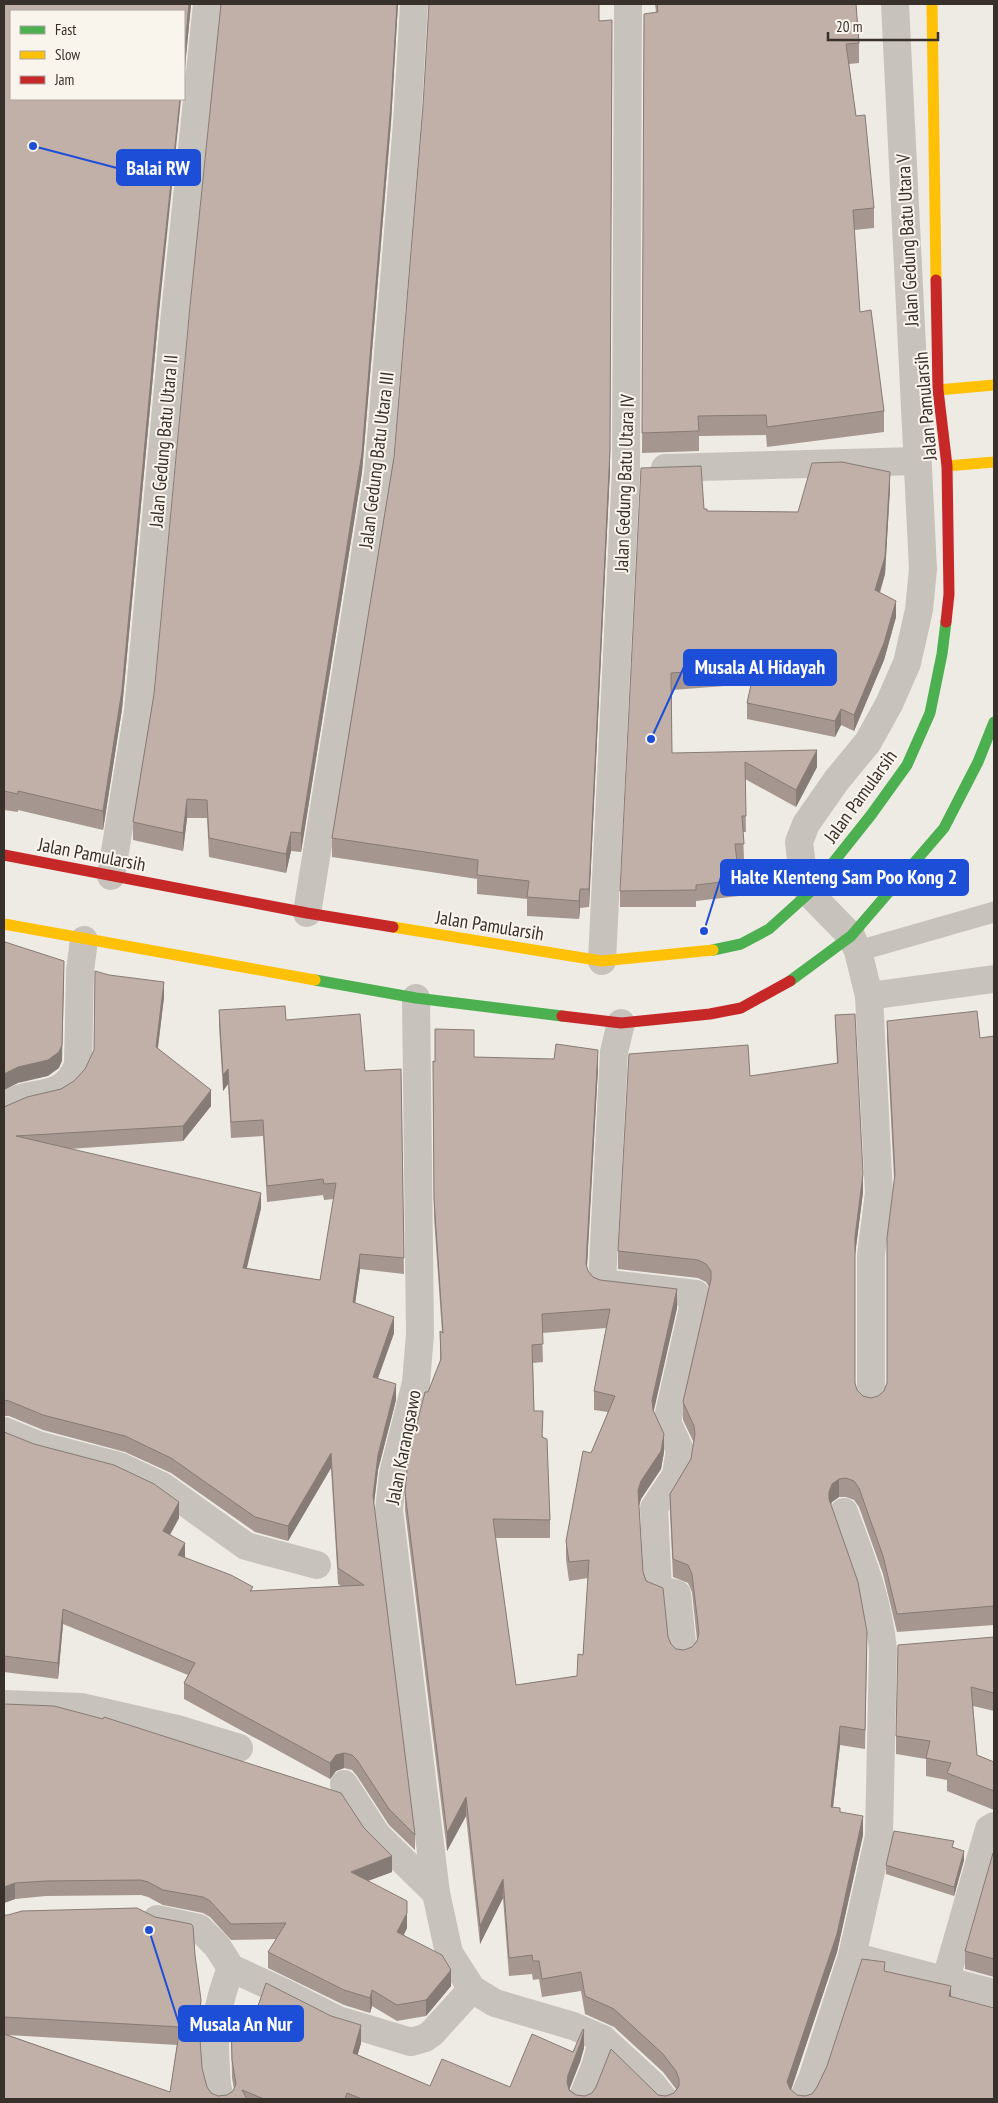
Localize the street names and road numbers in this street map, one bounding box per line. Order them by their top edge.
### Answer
street label: Jalan Gedung Batu Utara V [890,153,924,328]
street label: Jalan Pamularsih [908,351,942,462]
street label: Jalan Gedung Batu Utara II [143,354,183,529]
street label: Jalan Gedung Batu Utara III [353,370,399,551]
street label: Jalan Gedung Batu Utara IV [609,394,639,573]
street label: Jalan Pamularsih [818,745,902,848]
street label: Jalan Pamularsih [35,832,148,876]
street label: Jalan Pamularsih [433,904,546,945]
street label: Jalan Karangsawo [380,1388,426,1507]

